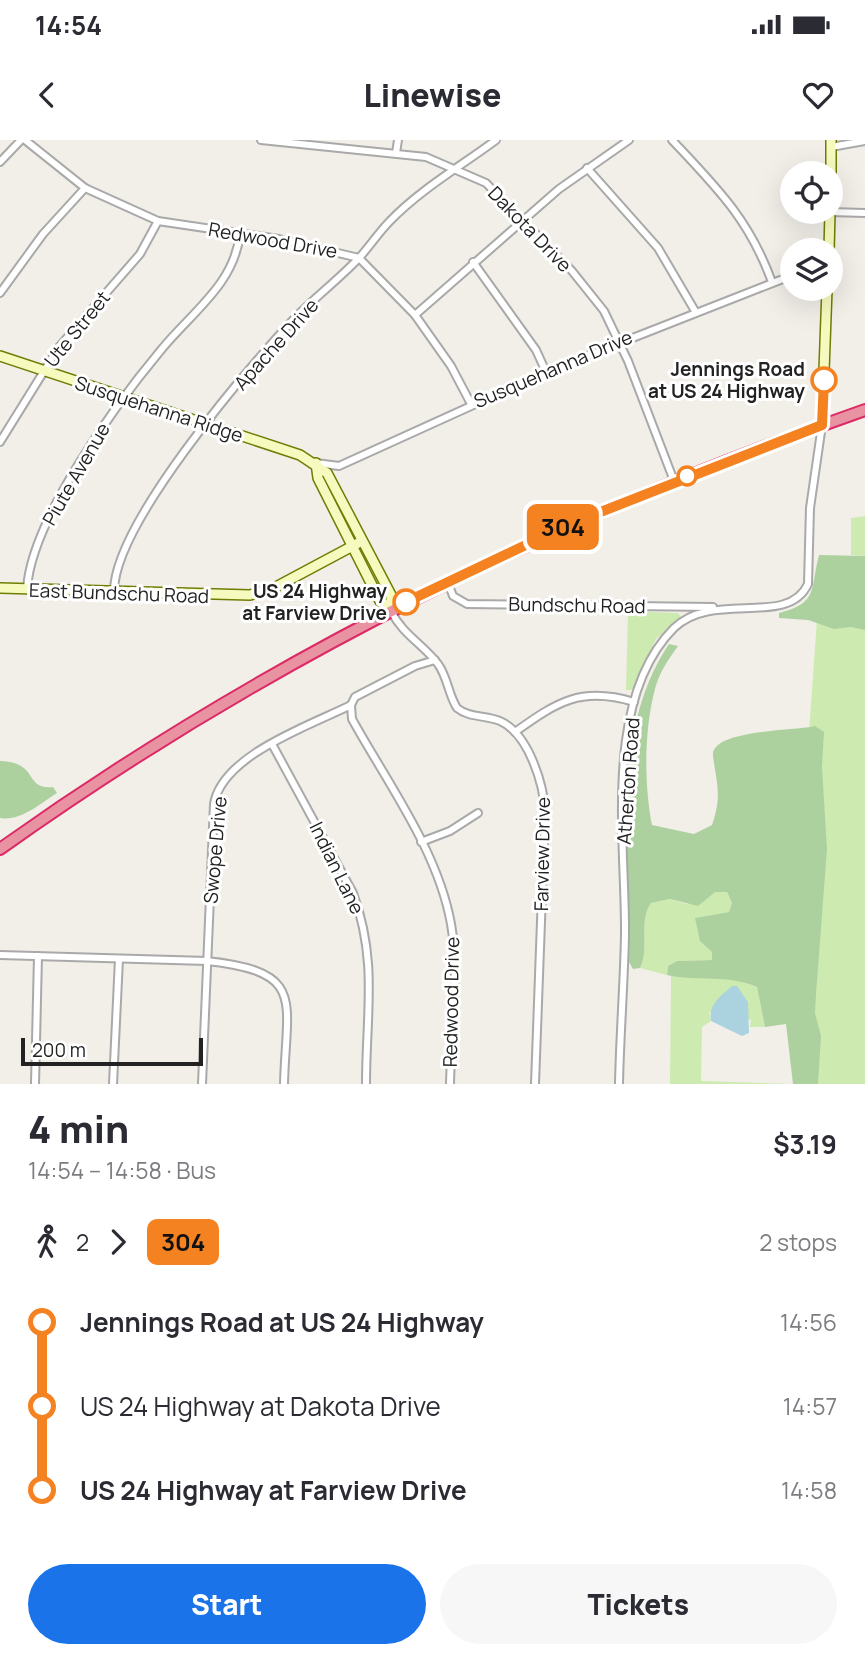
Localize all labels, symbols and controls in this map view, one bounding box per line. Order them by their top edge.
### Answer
text: 14:54 [35,7,102,43]
text: Linewise [363,73,502,117]
icon: back [28,76,66,114]
icon: heart [799,76,837,114]
map controls [780,161,843,301]
button: locate [780,161,843,224]
street label: Dakota Drive [482,180,578,278]
street label: Redwood Drive [206,216,340,264]
button: layers [780,238,843,301]
street label: Ute Street [38,285,116,373]
street label: Apache Drive [228,293,324,395]
street label: Susquehanna Drive [470,324,636,414]
place label: Jennings Road at US 24 Highway [648,356,805,404]
marker: Jennings Road at US 24 Highway [811,367,837,393]
street label: Susquehanna Ridge [72,370,246,448]
street label: Piute Avenue [36,418,116,530]
unlabelled marker [677,466,697,486]
line badge: 304 [523,504,603,550]
text: 304 [541,510,585,543]
street label: East Bundschu Road [29,577,209,609]
place label: US 24 Highway at Farview Drive [242,578,387,626]
marker: US 24 Highway at Farview Drive [393,589,419,615]
street label: Bundschu Road [508,591,646,619]
street label: Atherton Road [611,717,645,845]
street label: Swope Drive [197,795,233,905]
street label: Farview Drive [528,797,556,911]
street label: Indian Lane [303,818,371,918]
street label: Redwood Drive [437,937,465,1067]
scale bar [21,1035,203,1067]
text: 200 m [32,1037,86,1063]
text: 4 min [28,1102,129,1154]
text: $3.19 [773,1126,837,1162]
text: 14:54 – 14:58 · Bus [28,1154,216,1186]
icon: walk [28,1223,66,1261]
icon: forward [99,1223,137,1261]
text: 304 [161,1225,205,1258]
text: 2 [76,1226,89,1258]
text: 2 stops [759,1226,837,1258]
text: Jennings Road at US 24 Highway [80,1304,484,1340]
text: 14:56 [780,1306,837,1338]
text: US 24 Highway at Dakota Drive [80,1388,441,1424]
text: 14:57 [783,1390,837,1422]
text: US 24 Highway at Farview Drive [80,1472,467,1508]
text: 14:58 [781,1474,837,1506]
button: Start [28,1564,426,1644]
button: Tickets [440,1564,837,1644]

